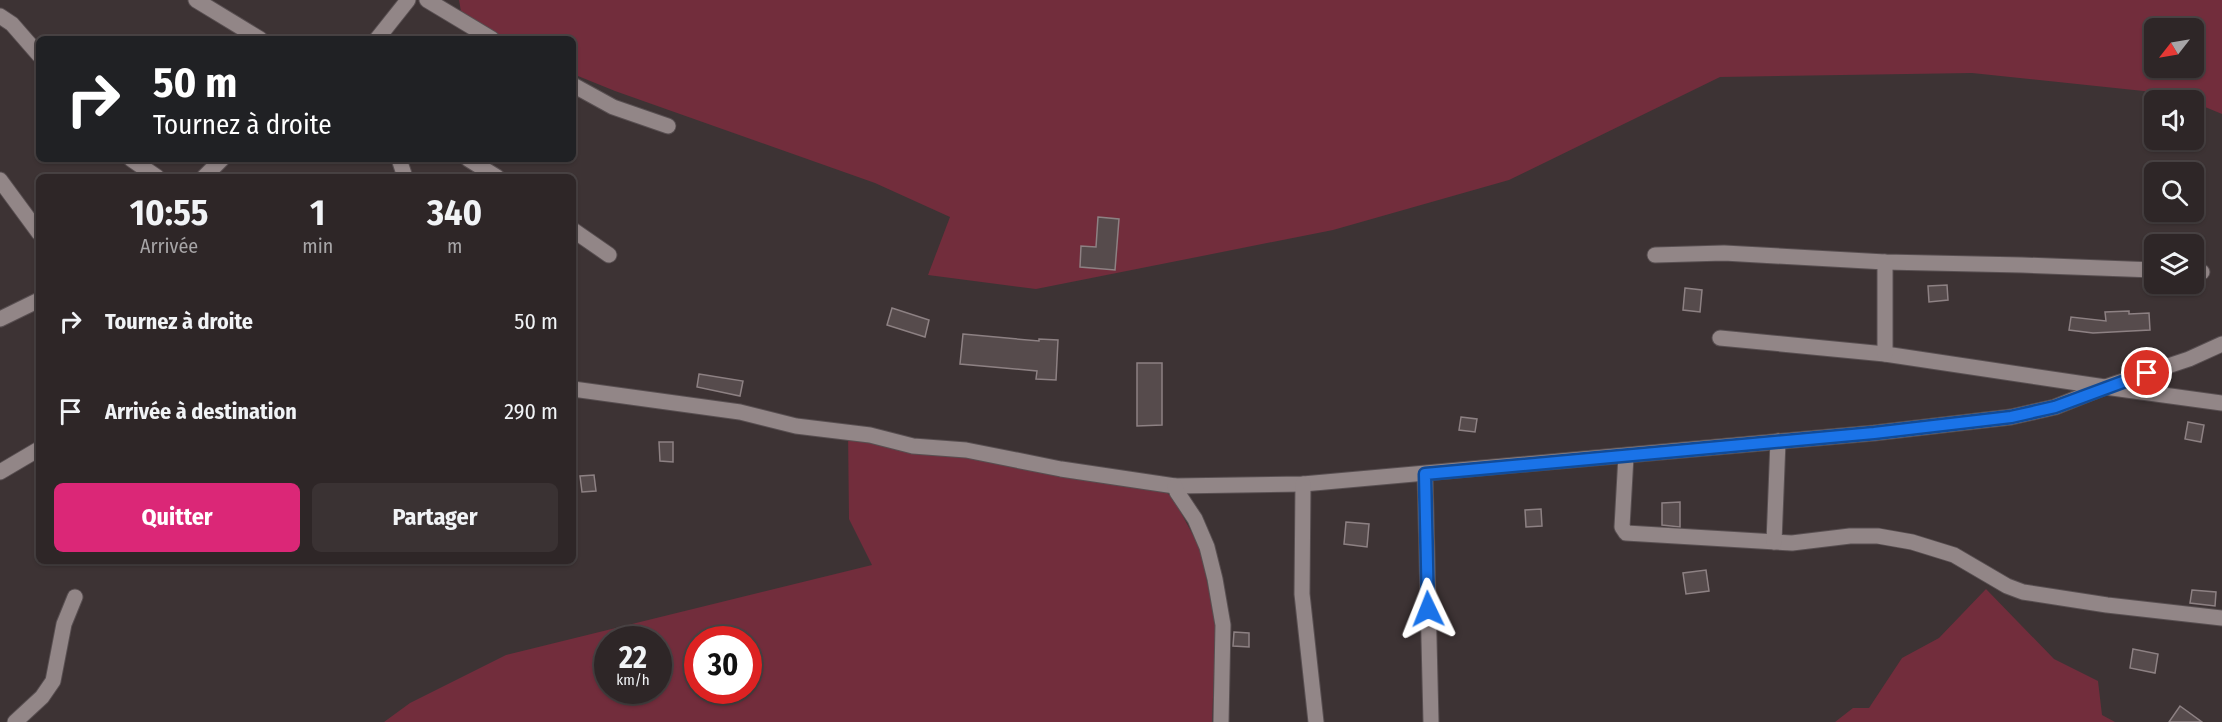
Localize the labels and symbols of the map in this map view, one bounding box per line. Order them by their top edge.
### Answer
north arrow [2144,18,2204,78]
pin [2121,347,2172,398]
position arrow [1396,577,1460,641]
speed limit sign: 30 [684,626,762,704]

